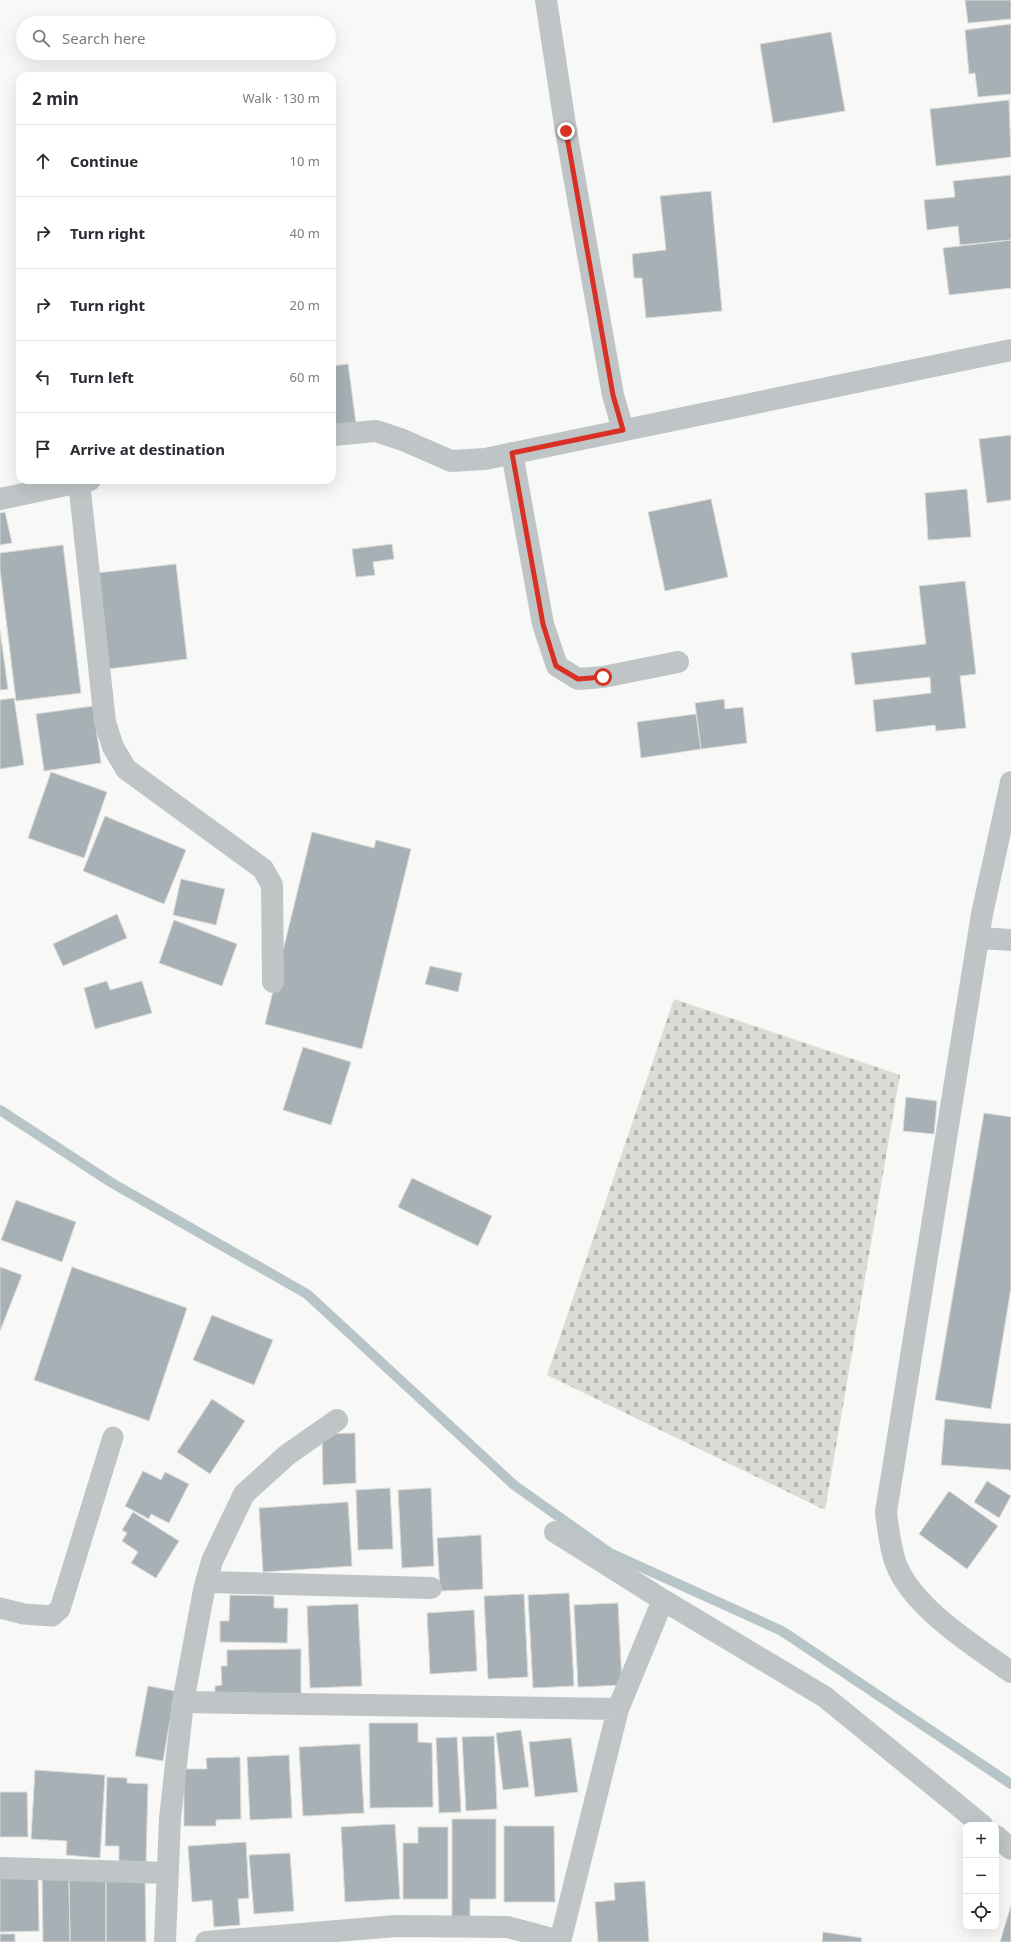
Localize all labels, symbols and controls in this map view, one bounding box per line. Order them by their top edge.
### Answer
search box [16,16,336,60]
icon: search [30,27,52,49]
text: Search here [62,28,145,48]
text: 2 min [32,87,79,110]
text: Walk · 130 m [242,89,320,107]
route end [557,122,575,140]
icon: ahead [32,150,54,172]
text: Continue [70,151,138,171]
text: 10 m [290,152,320,170]
icon: right [32,222,54,244]
text: Turn right [70,223,145,243]
text: 40 m [290,224,320,242]
icon: right [32,294,54,316]
text: Turn right [70,295,145,315]
text: 20 m [290,296,320,314]
icon: left [32,366,54,388]
text: Turn left [70,367,134,387]
text: 60 m [290,368,320,386]
icon: arrive [32,438,54,460]
text: Arrive at destination [70,439,225,459]
route start [594,668,612,686]
map controls [963,1822,999,1930]
button: + [963,1822,999,1858]
button: − [963,1858,999,1894]
button: locate [963,1894,999,1930]

